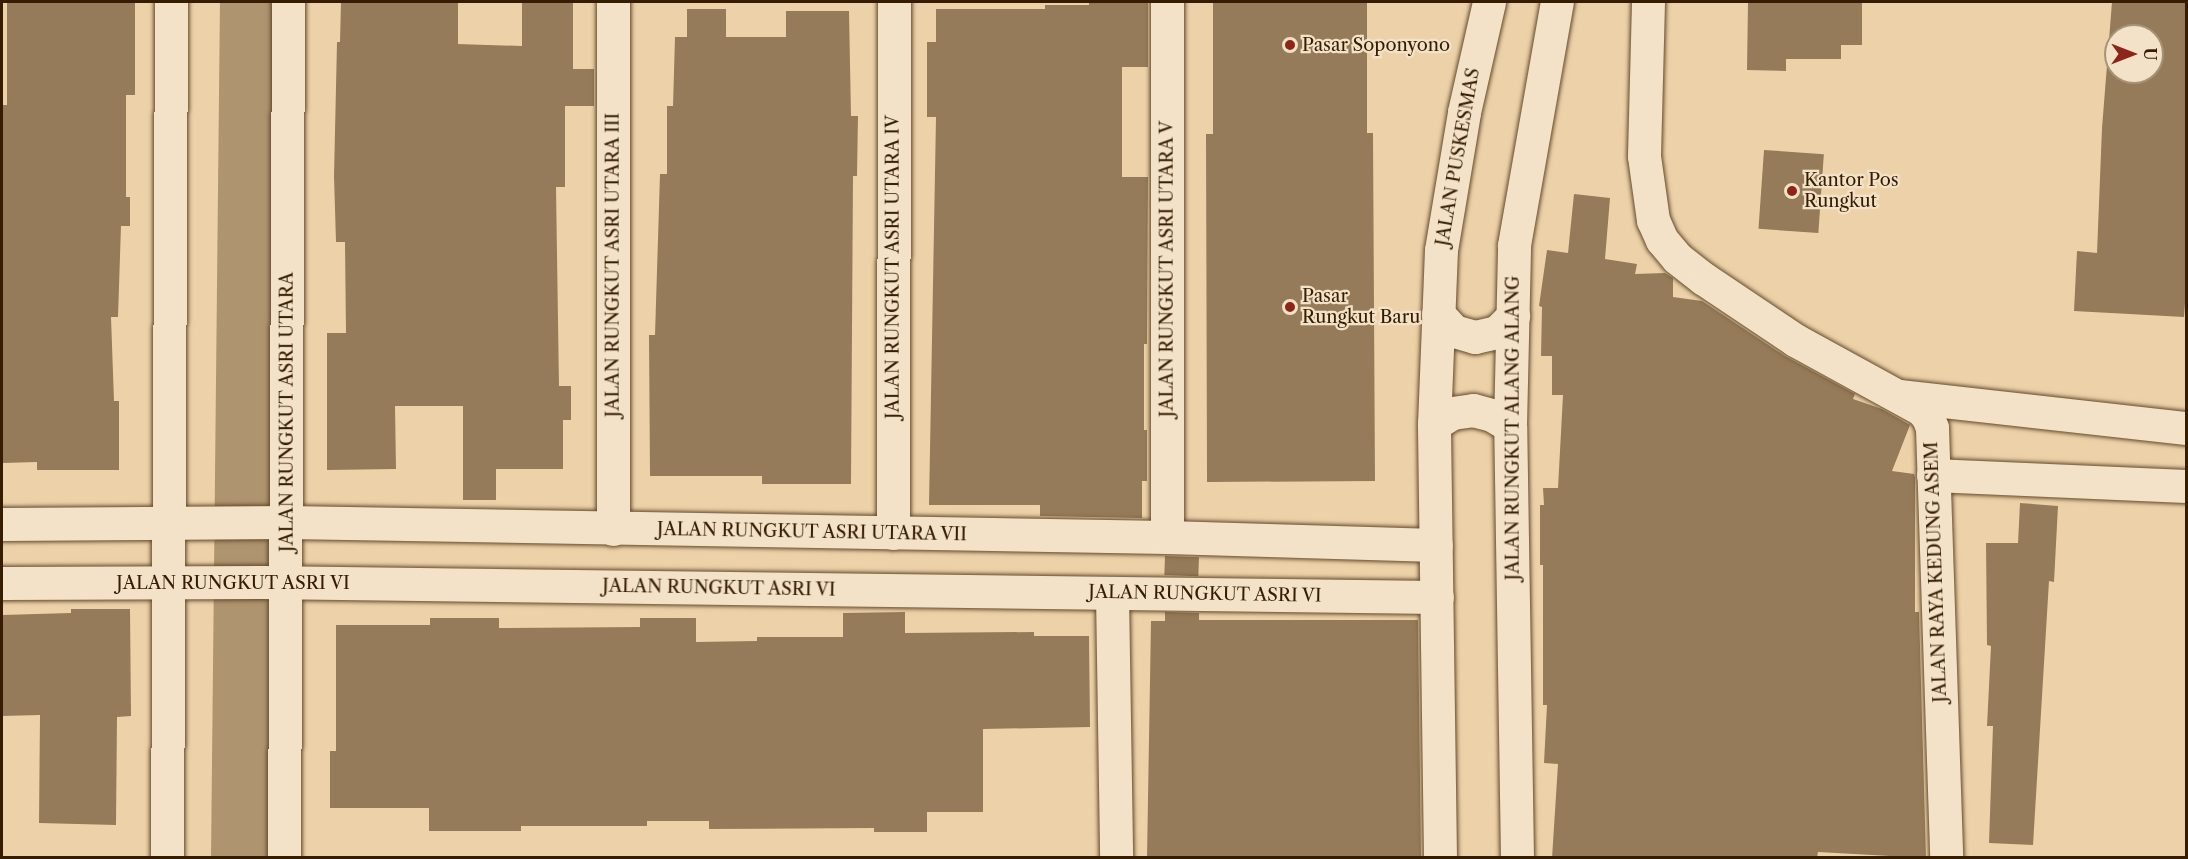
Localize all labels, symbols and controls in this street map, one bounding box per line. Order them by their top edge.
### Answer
north arrow [2104,24,2164,84]
place label: Pasar Soponyono [1302,34,1450,56]
marker: Pasar Soponyono [1283,38,1297,52]
text: U [2140,48,2160,61]
street label: JALAN PUSKESMAS [1432,66,1484,248]
street label: JALAN RUNGKUT ASRI UTARA III [602,112,624,418]
street label: JALAN RUNGKUT ASRI UTARA IV [882,114,904,420]
street label: JALAN RUNGKUT ASRI UTARA V [1156,119,1178,419]
place label: Kantor Pos Rungkut [1804,170,1899,213]
marker: Kantor Pos Rungkut [1785,184,1799,198]
street label: JALAN RUNGKUT ASRI UTARA [276,271,298,553]
street label: JALAN RUNGKUT ALANG ALANG [1502,275,1524,581]
place label: Pasar Rungkut Baru [1302,286,1420,328]
marker: Pasar Rungkut Baru [1283,300,1297,314]
street label: JALAN RAYA KEDUNG ASEM [1921,440,1951,704]
street label: JALAN RUNGKUT ASRI UTARA VII [655,518,969,546]
street label: JALAN RUNGKUT ASRI VI [115,572,351,594]
street label: JALAN RUNGKUT ASRI VI [601,575,837,601]
street label: JALAN RUNGKUT ASRI VI [1087,581,1323,607]

